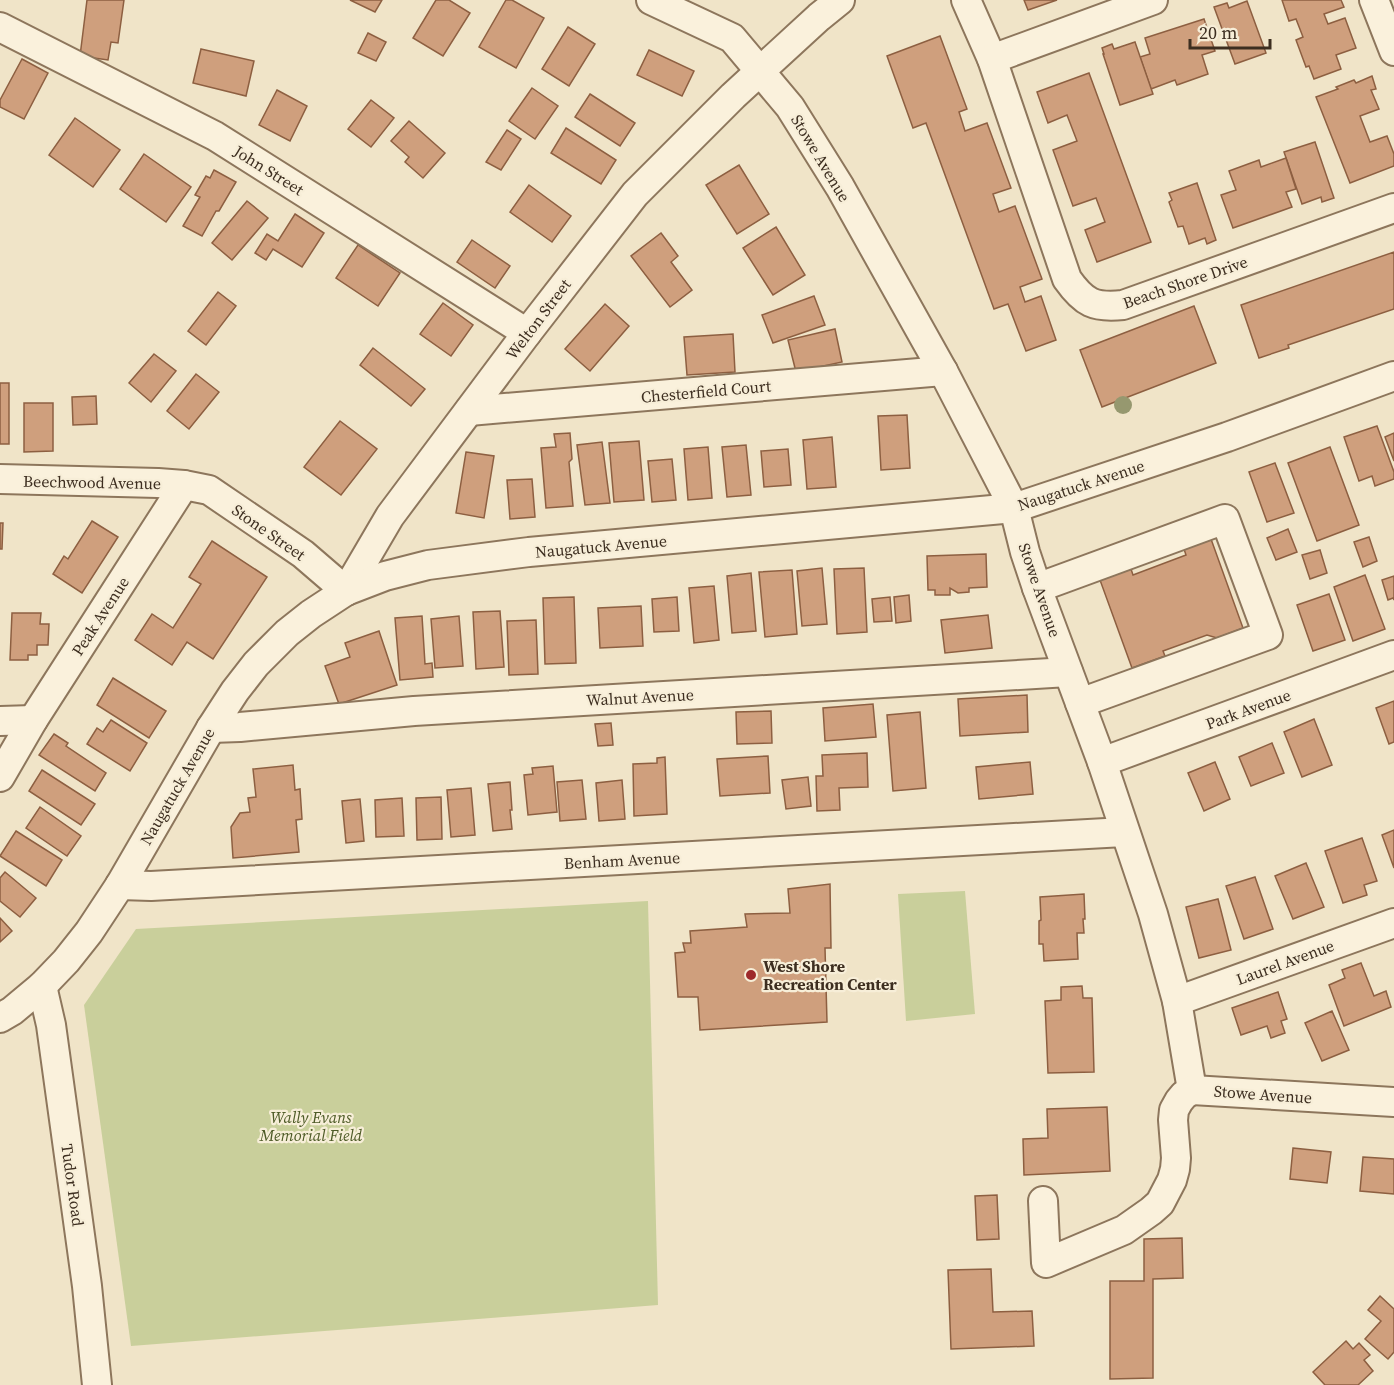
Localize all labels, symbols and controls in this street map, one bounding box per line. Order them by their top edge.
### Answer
scale bar [1190,12,1270,50]
text: 20 m [1199,20,1237,45]
street label: Stowe Avenue [786,110,856,206]
street label: John Street [229,139,309,201]
street label: Beach Shore Drive [1120,250,1250,314]
street label: Welton Street [500,273,576,364]
street label: Chesterfield Court [640,374,773,408]
street label: Naugatuck Avenue [1015,454,1147,516]
street label: Beechwood Avenue [23,470,161,494]
street label: Stone Street [228,499,311,566]
street label: Naugatuck Avenue [534,529,668,563]
street label: Stowe Avenue [1014,540,1066,640]
street label: Peak Avenue [66,572,134,660]
street label: Walnut Avenue [586,683,694,711]
street label: Park Avenue [1202,683,1294,735]
street label: Naugatuck Avenue [134,723,220,849]
street label: Benham Avenue [563,846,681,874]
street label: Laurel Avenue [1233,934,1337,990]
place label: West Shore Recreation Center [763,955,897,995]
marker: West Shore Recreation Center [744,968,758,982]
street label: Stowe Avenue [1213,1080,1313,1108]
park label: Wally Evans Memorial Field [259,1106,363,1146]
street label: Tudor Road [56,1142,90,1228]

